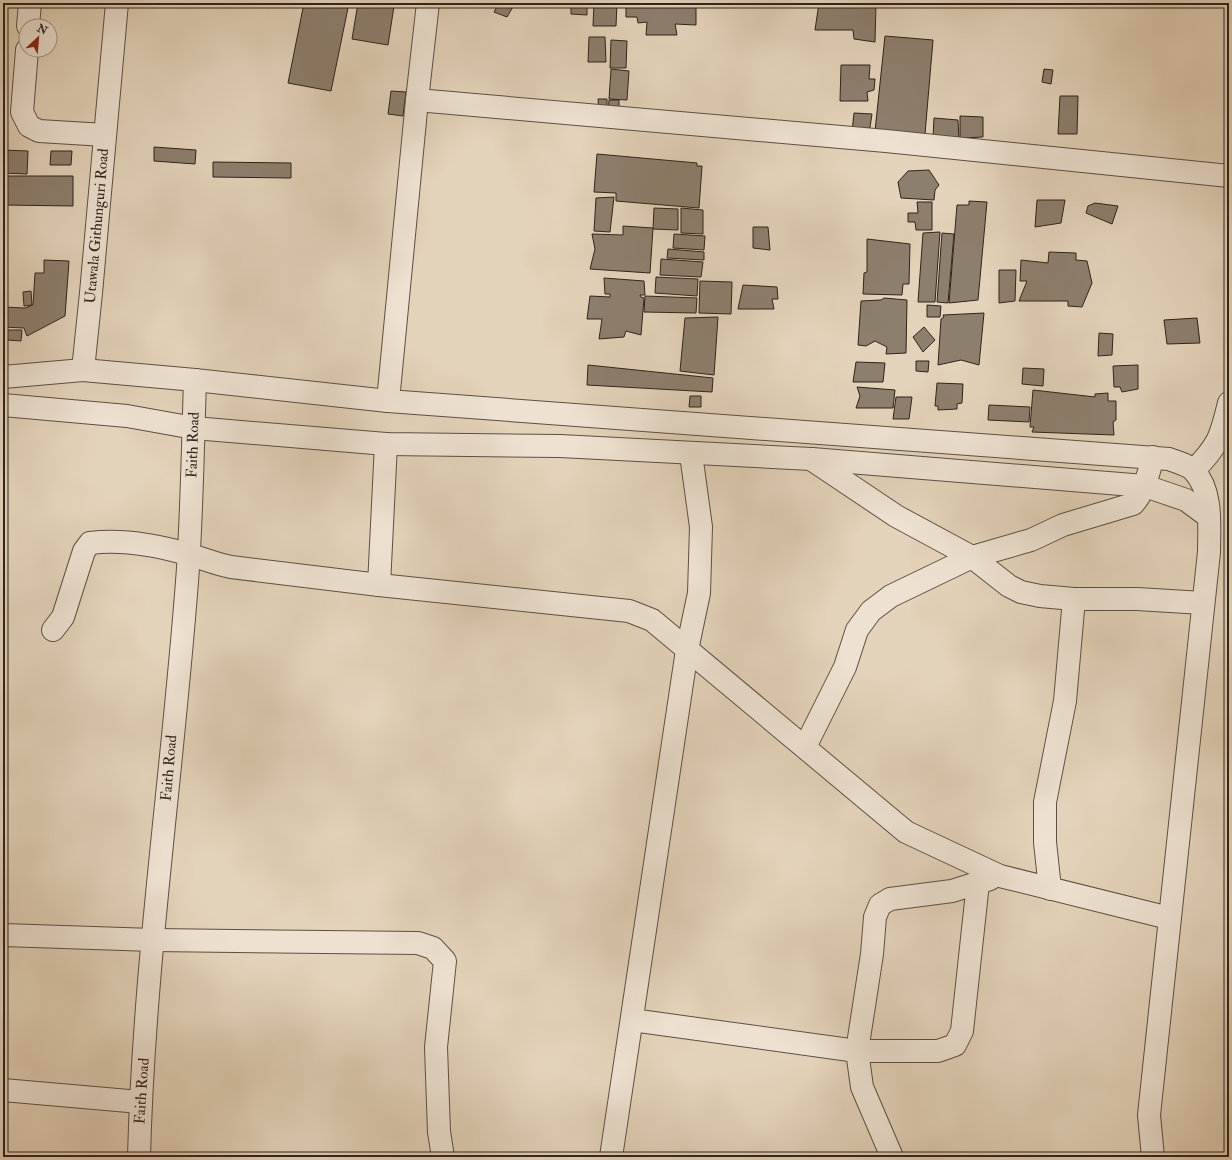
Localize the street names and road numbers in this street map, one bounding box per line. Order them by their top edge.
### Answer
street label: Utawala Githunguri Road [81,147,113,304]
street label: Faith Road [182,411,204,478]
street label: Faith Road [157,734,181,802]
street label: Faith Road [130,1057,154,1125]

